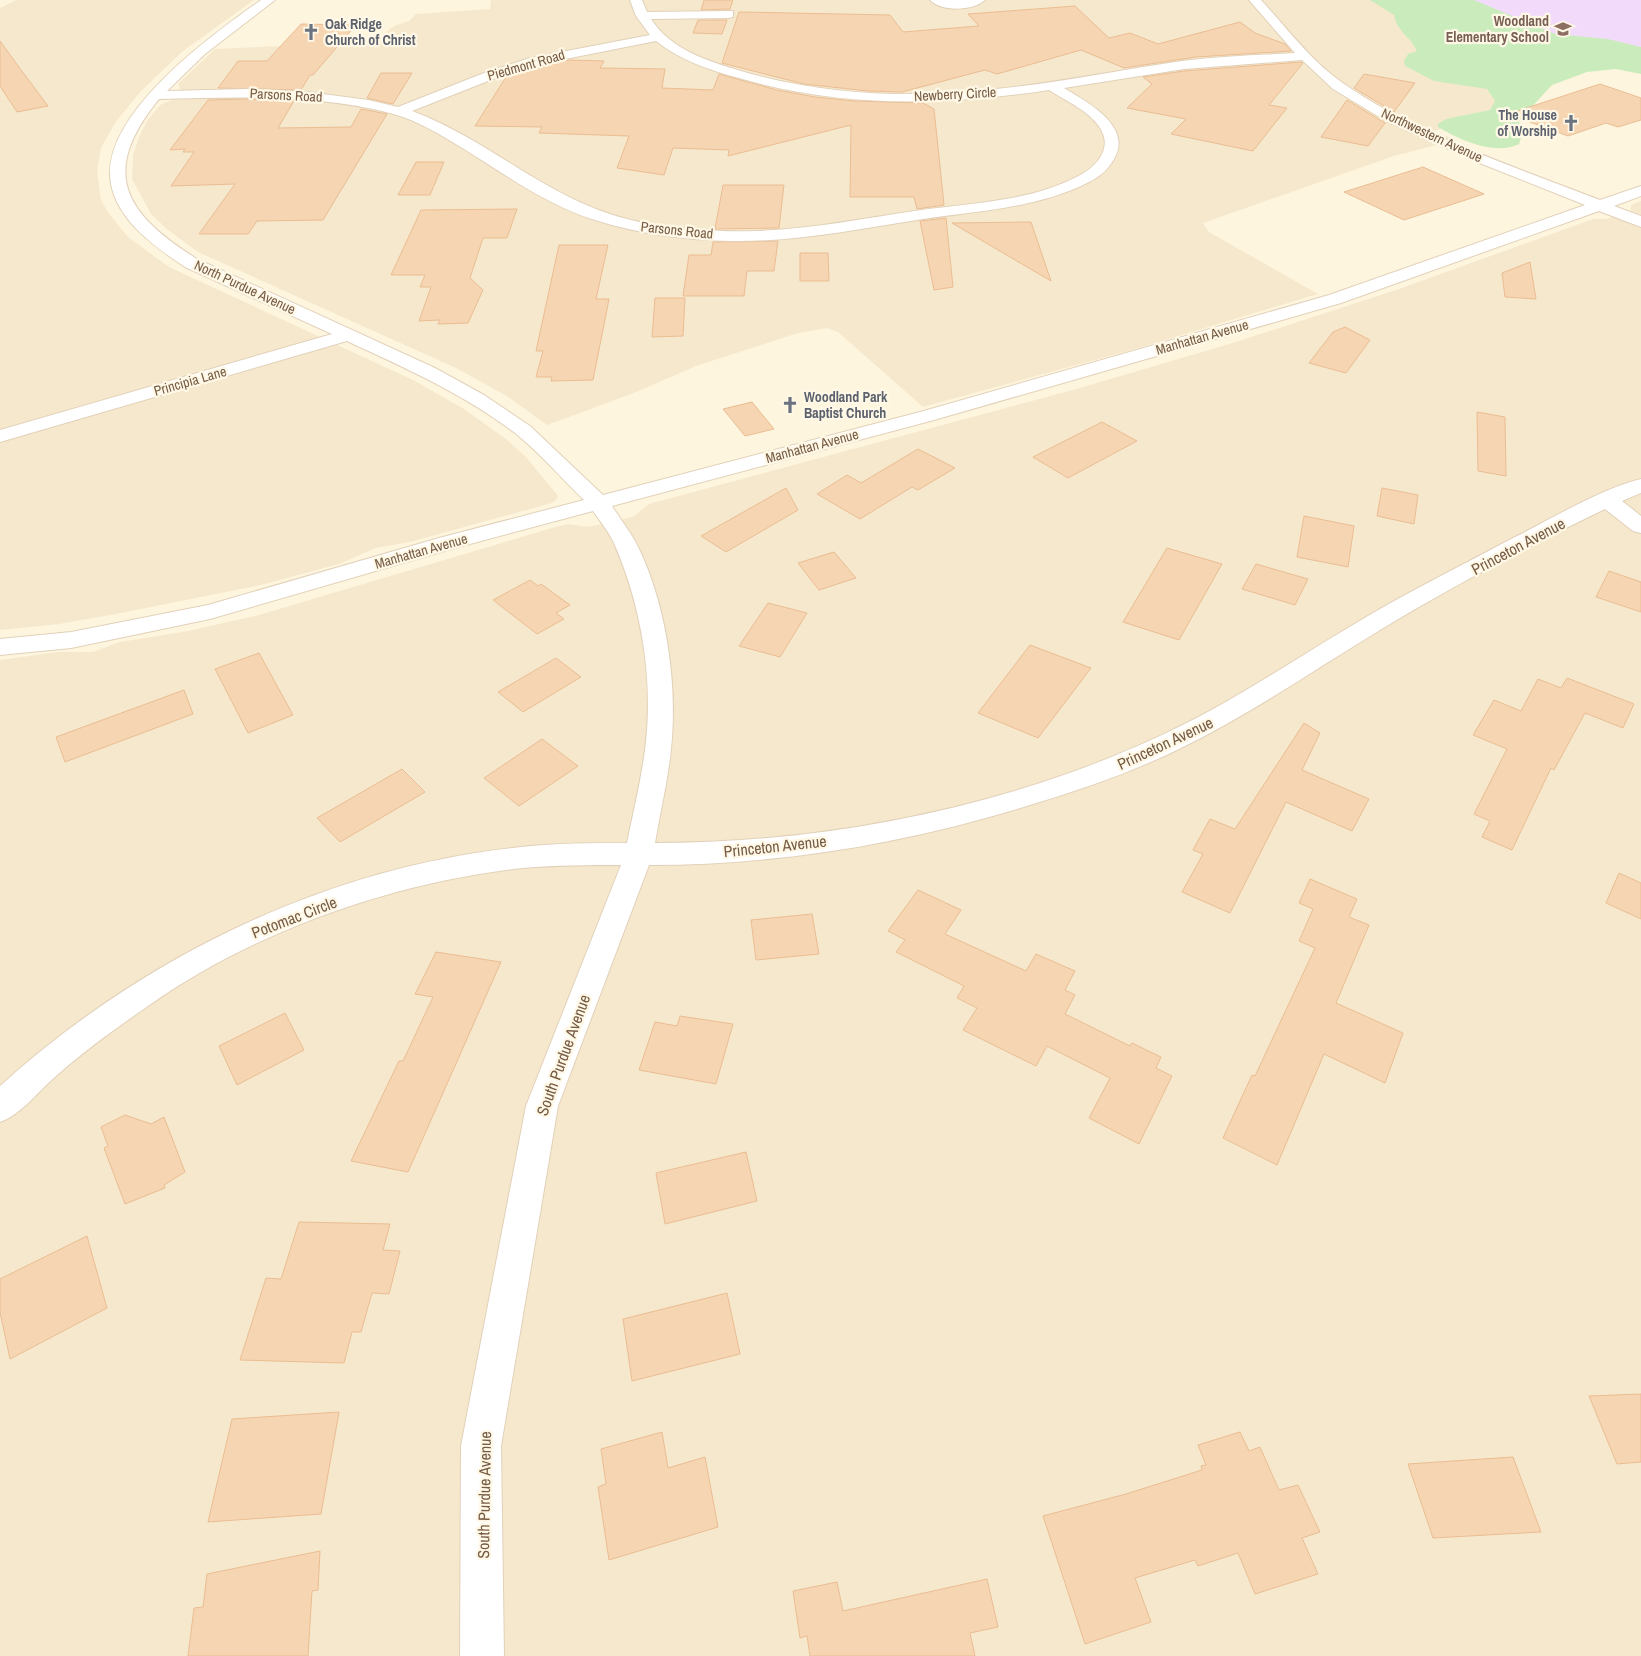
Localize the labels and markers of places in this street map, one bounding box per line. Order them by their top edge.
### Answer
place label: Woodland Elementary School [1446,12,1549,46]
place label: Oak Ridge Church of Christ [325,15,416,49]
school or university icon: Woodland Elementary School [1553,19,1573,39]
church icon: Oak Ridge Church of Christ [301,22,321,42]
place label: The House of Worship [1497,106,1557,140]
church icon: The House of Worship [1561,113,1581,133]
place label: Woodland Park Baptist Church [804,388,888,422]
church icon: Woodland Park Baptist Church [780,395,800,415]

